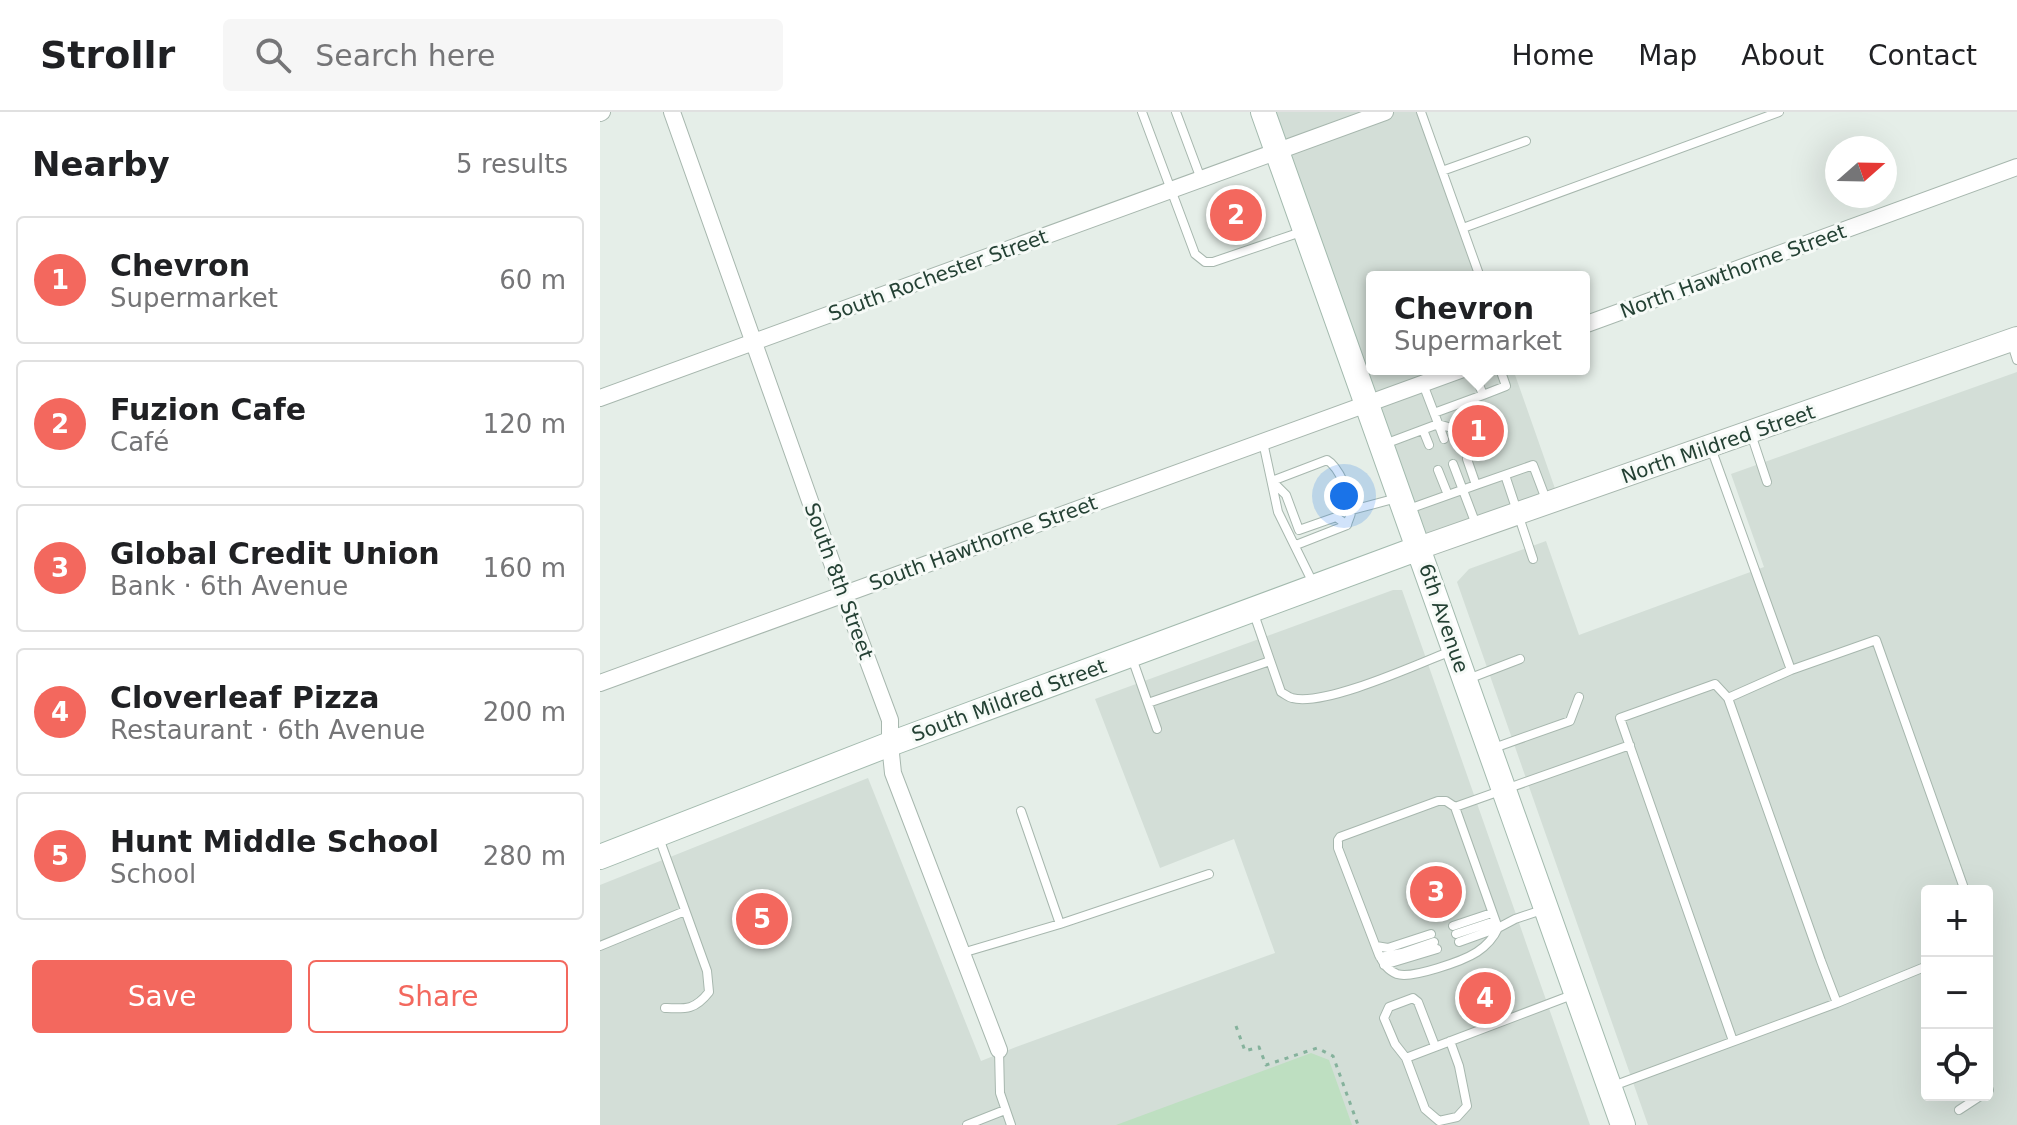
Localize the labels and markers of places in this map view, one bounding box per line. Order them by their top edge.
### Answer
pin: 2 [1210,185,1262,245]
pin: 1 [1452,401,1504,461]
pin: 3 [1410,862,1462,922]
pin: 5 [736,889,788,949]
pin: 4 [1459,968,1511,1028]

